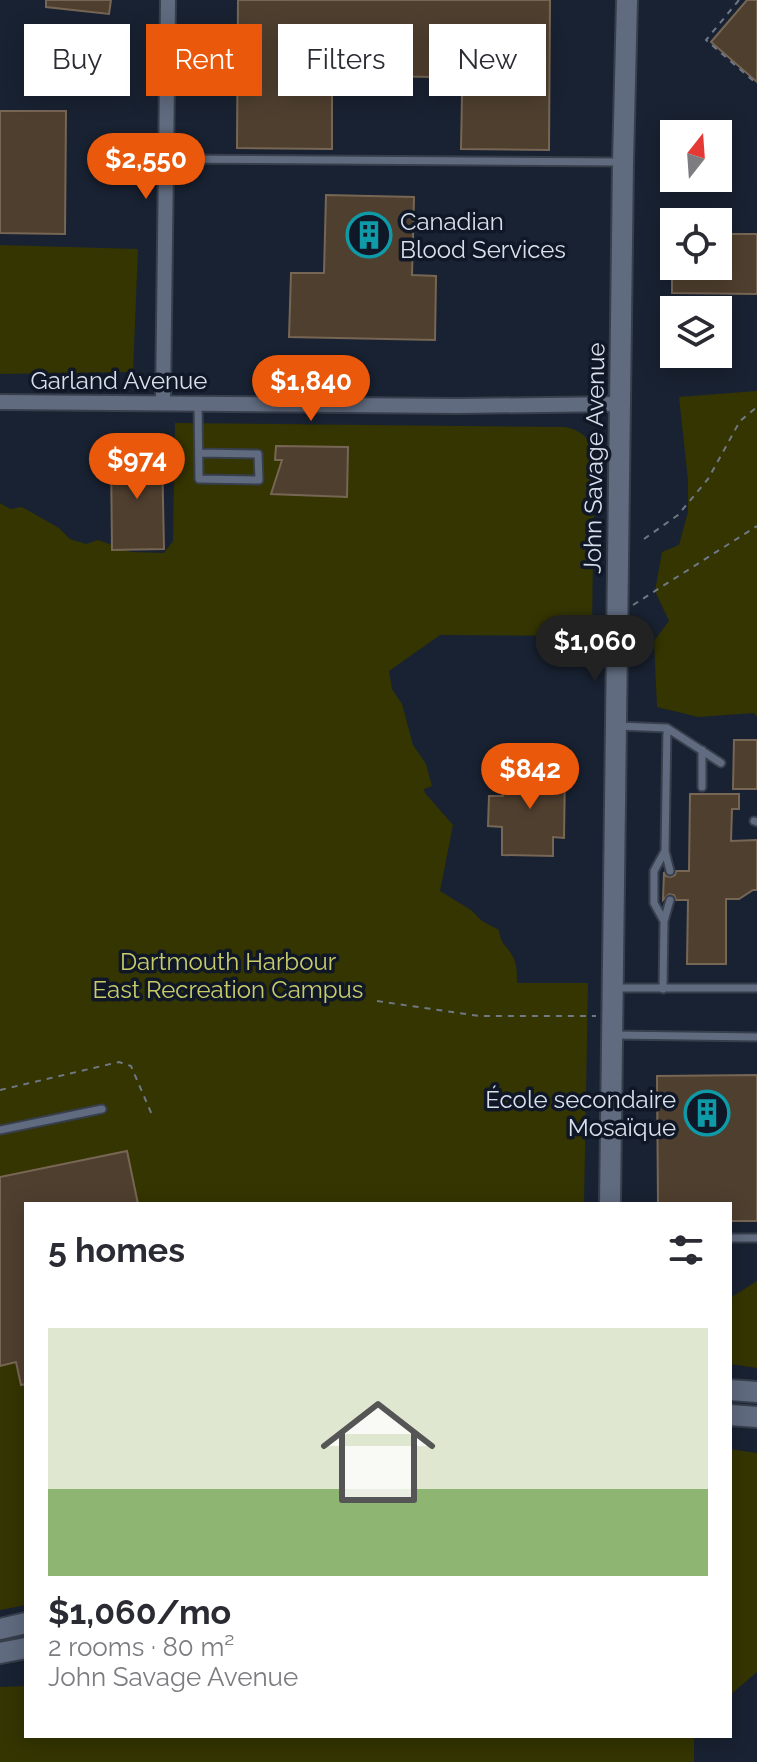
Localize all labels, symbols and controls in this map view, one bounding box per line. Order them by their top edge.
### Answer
chip: Buy [24,24,130,96]
chip: Rent [146,24,262,96]
chip: Filters [278,24,413,96]
chip: New [429,24,546,96]
north arrow [660,120,732,192]
map controls [660,120,732,368]
pin: $2,550 [81,133,211,201]
text: $2,550 [105,144,187,174]
place label: Canadian Blood Services [400,207,566,264]
button: locate [660,208,732,280]
building icon: Canadian Blood Services [345,211,393,259]
button: layers [660,296,732,368]
street label: John Savage Avenue [577,342,611,574]
pin: $1,840 [246,355,376,423]
street label: Garland Avenue [31,366,207,395]
text: $1,840 [270,366,352,396]
pin: $974 [90,433,184,501]
text: $974 [107,444,167,474]
pin: $1,060 [530,615,660,683]
text: $1,060 [553,626,637,656]
pin: $842 [483,743,577,811]
text: $842 [499,754,561,784]
park label: Dartmouth Harbour East Recreation Campus [93,947,363,1004]
place label: École secondaire Mosaïque [485,1085,676,1142]
building icon: École secondaire Mosaïque [683,1089,731,1137]
icon: filters [664,1228,708,1272]
text: 5 homes [48,1230,185,1270]
icon: home [306,1380,450,1524]
text: $1,060/mo [48,1592,231,1632]
text: 2 rooms · 80 m² [48,1632,234,1662]
text: John Savage Avenue [48,1662,298,1692]

